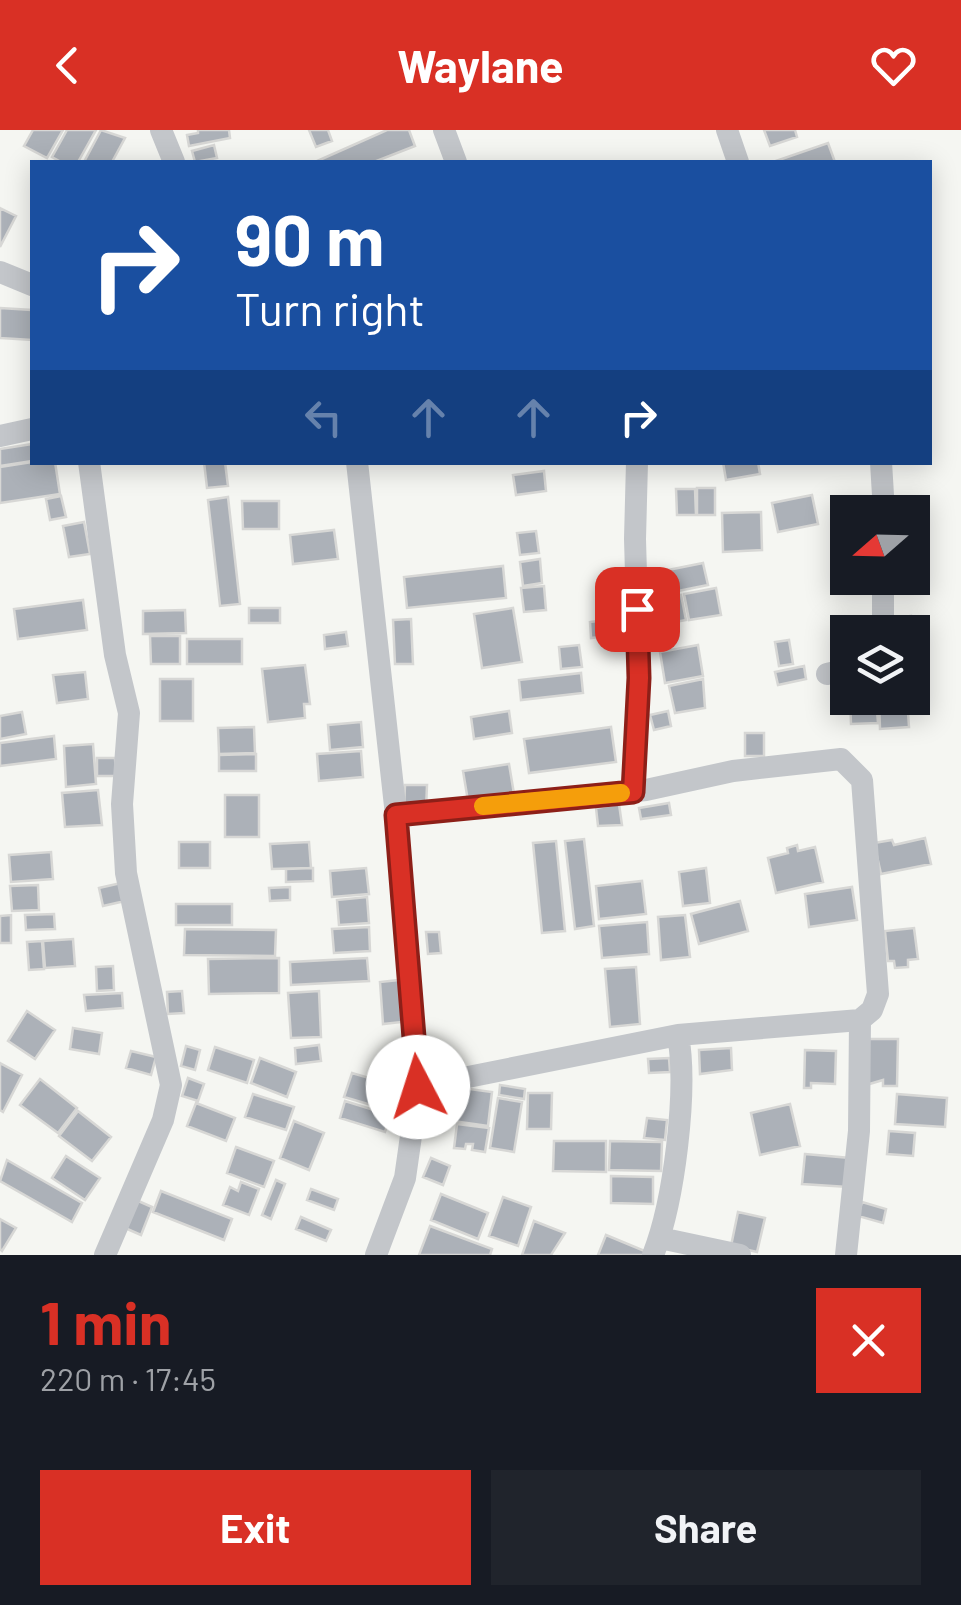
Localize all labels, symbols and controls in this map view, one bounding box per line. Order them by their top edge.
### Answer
icon: back [40,38,95,93]
text: Waylane [397,38,564,92]
icon: heart [866,38,921,93]
text: 90 m [235,196,385,280]
icon: right [70,200,200,330]
text: Turn right [235,281,425,335]
icon: left [296,390,351,445]
icon: ahead [401,390,456,445]
icon: ahead [506,390,561,445]
icon: right [611,390,666,445]
north arrow [830,495,930,595]
map controls [830,495,930,715]
pin [595,567,680,652]
icon: arrive [610,582,665,637]
button: layers [830,615,930,715]
position arrow [366,1035,470,1139]
text: 1 min [40,1285,171,1357]
button: close [816,1288,921,1393]
text: 220 m · 17:45 [40,1359,216,1397]
button: Exit [40,1470,471,1585]
button: Share [491,1470,921,1585]

